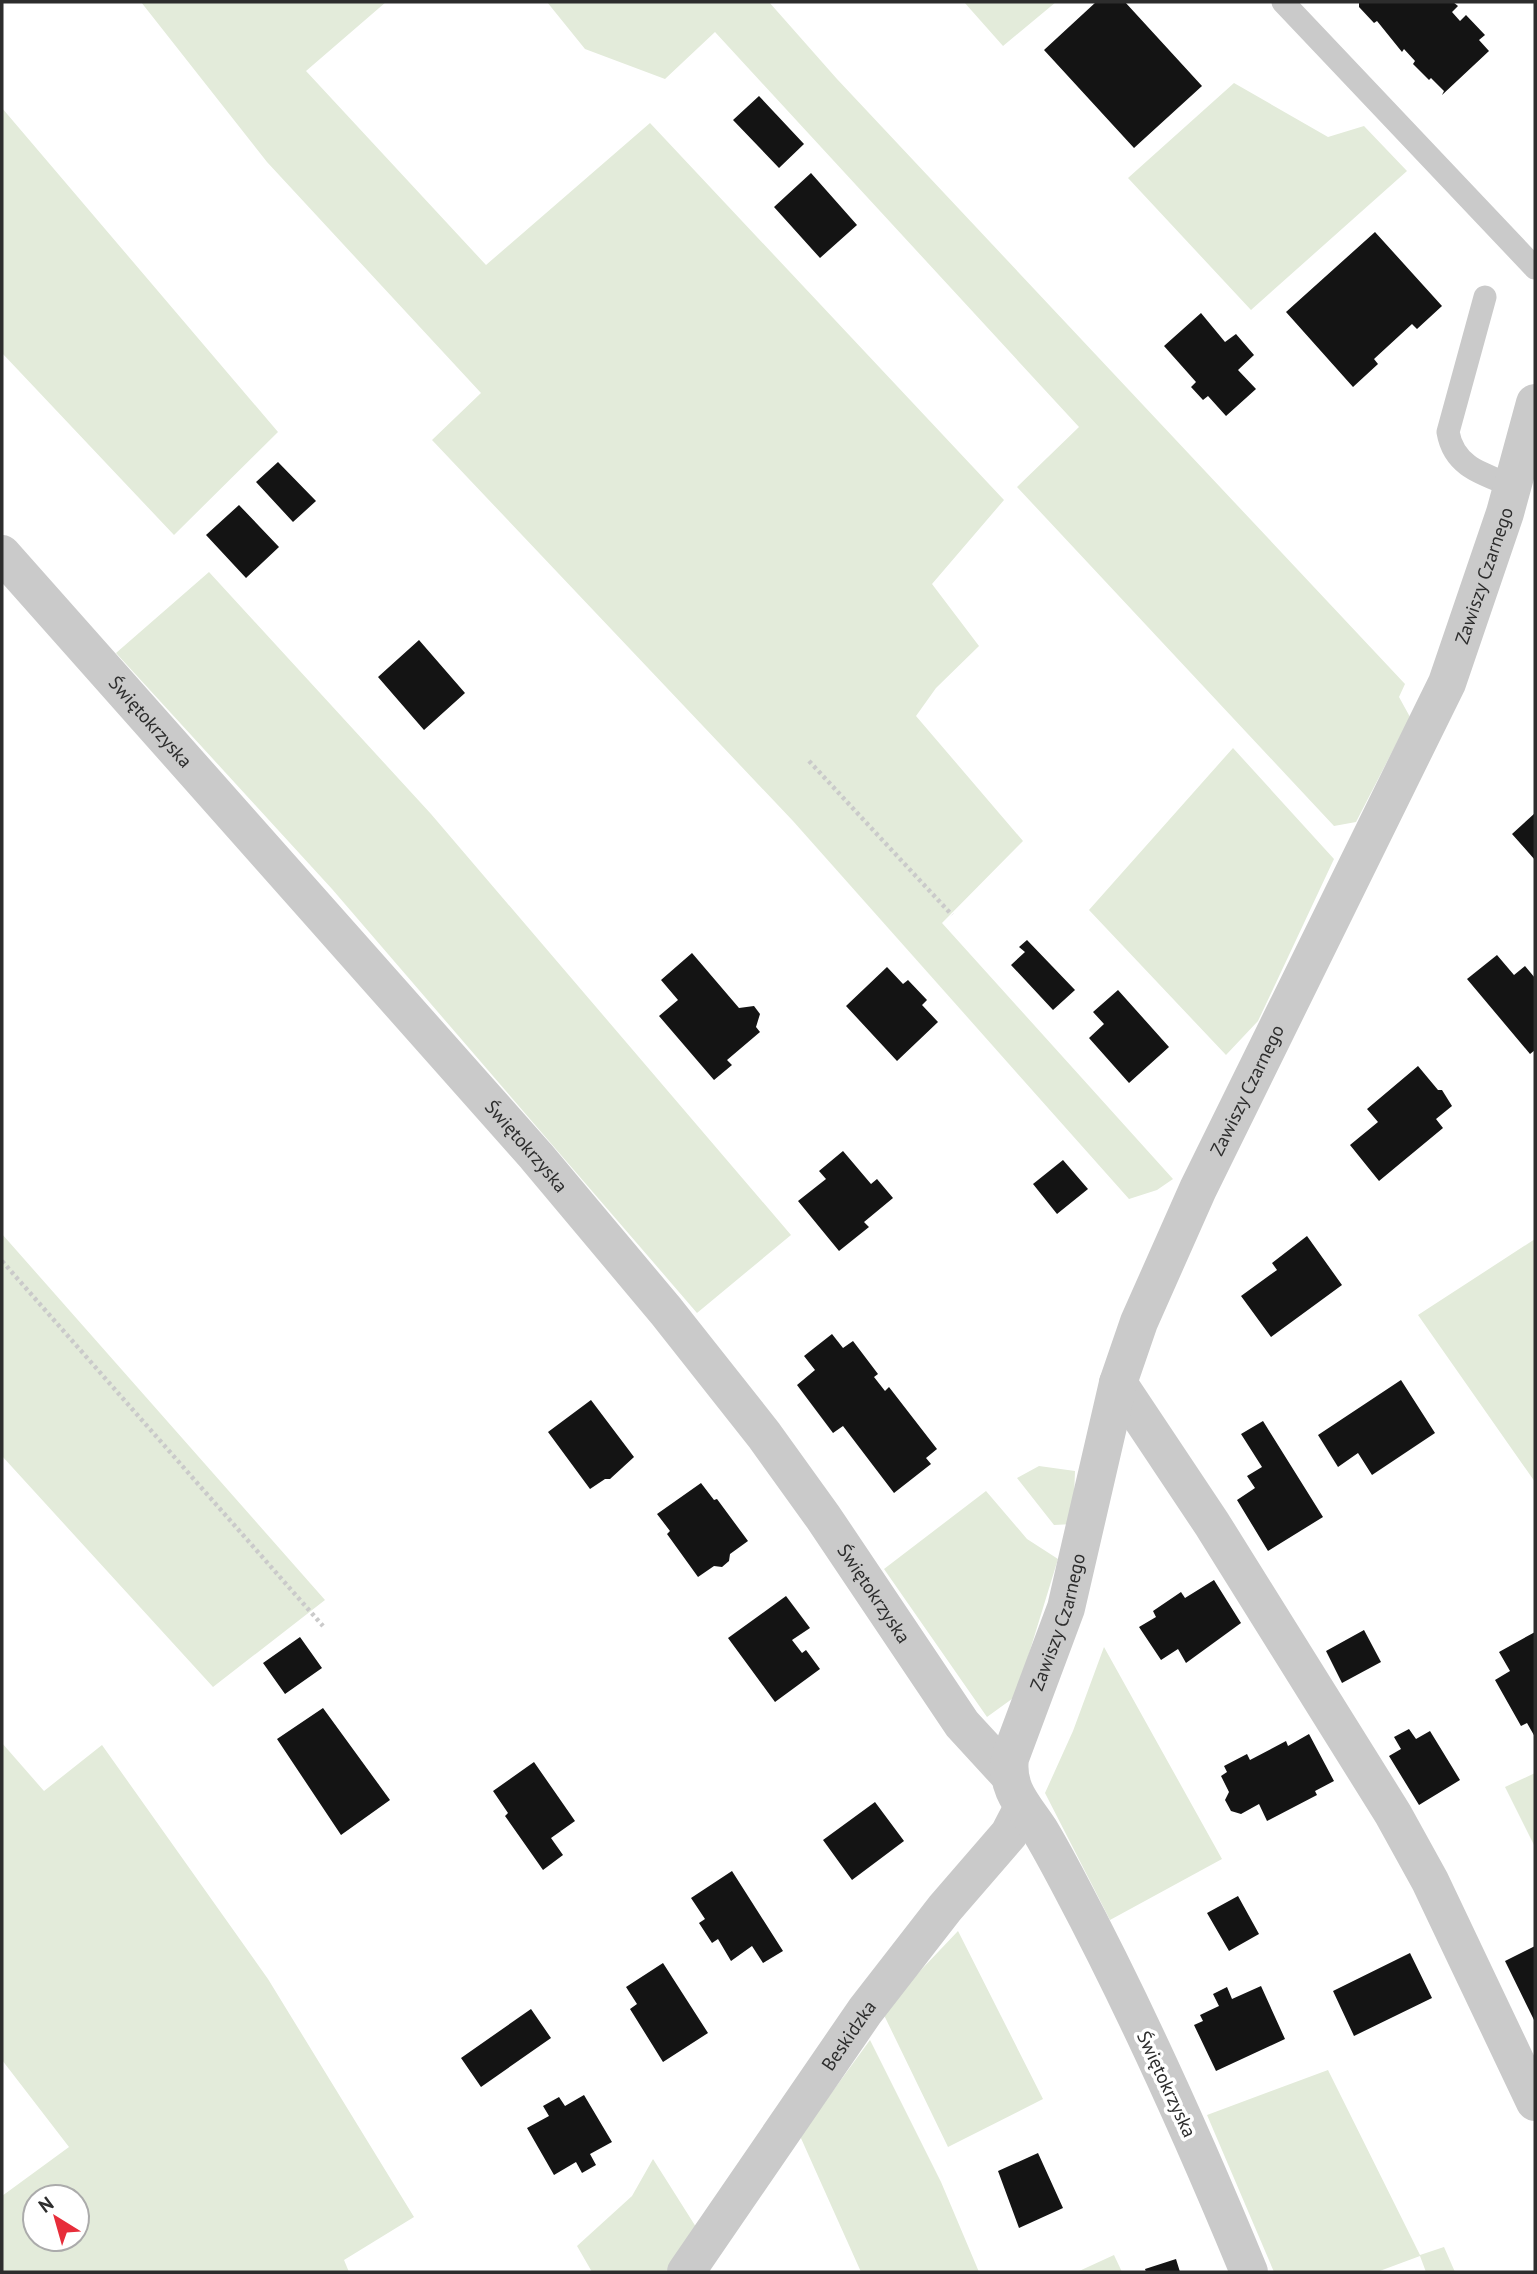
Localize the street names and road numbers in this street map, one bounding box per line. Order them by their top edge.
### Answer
street label: Zawiszy Czarnego [1449,505,1518,647]
street label: Świętokrzyska [104,671,198,772]
street label: Zawiszy Czarnego [1204,1020,1289,1159]
street label: Świętokrzyska [480,1095,573,1197]
street label: Świętokrzyska [832,1539,916,1648]
street label: Zawiszy Czarnego [1024,1551,1090,1694]
street label: Beskidzka [816,1995,881,2075]
street label: Świętokrzyska [1132,2027,1202,2141]

